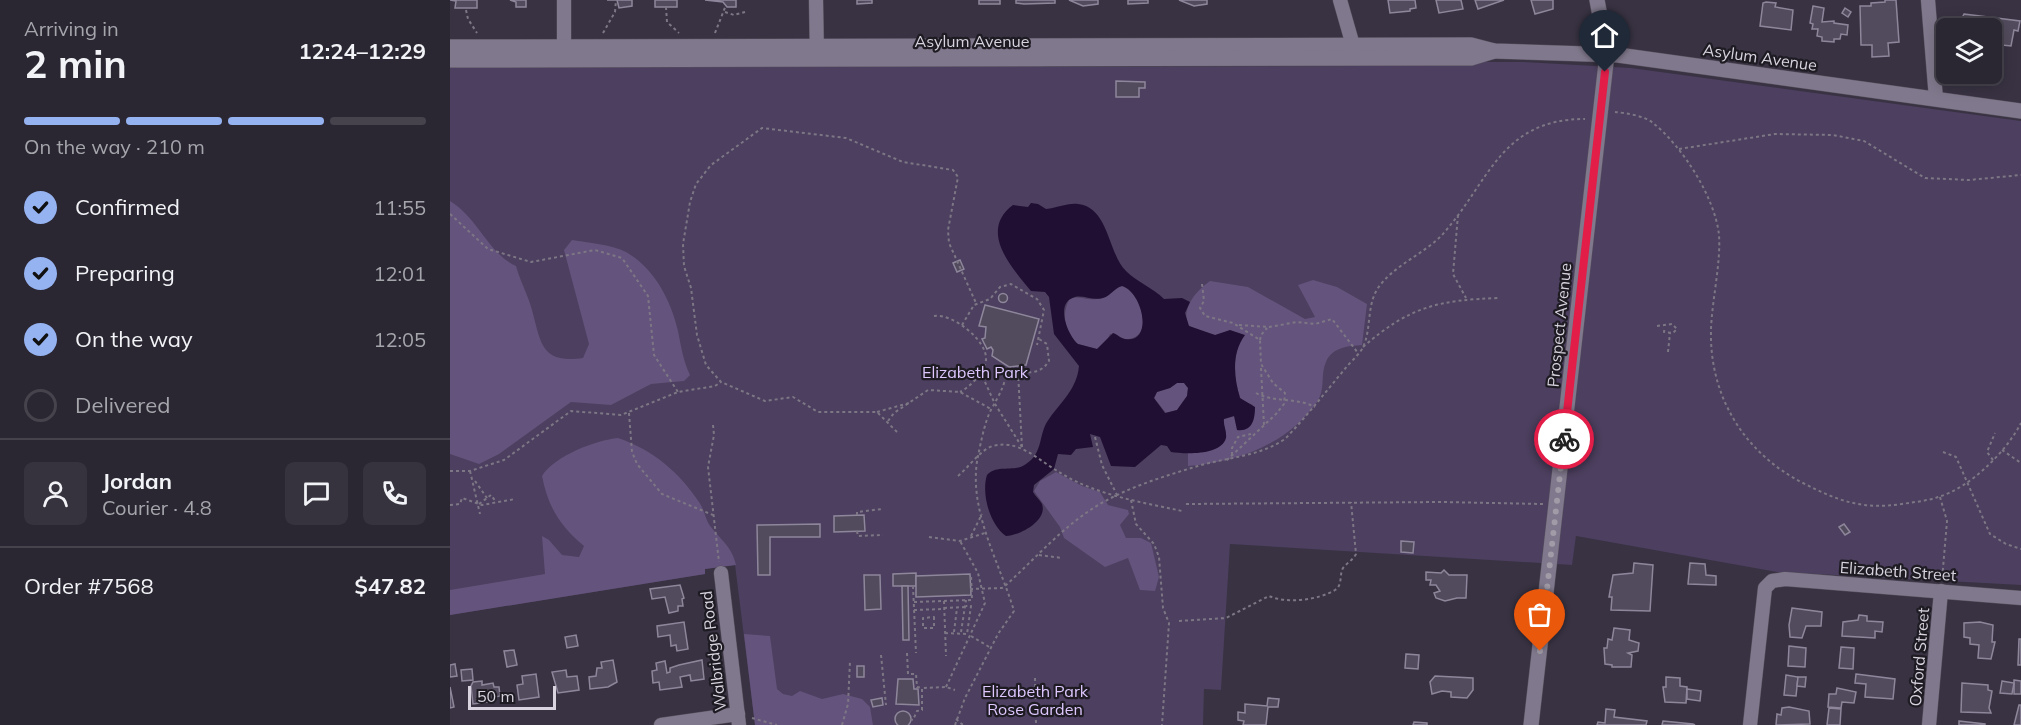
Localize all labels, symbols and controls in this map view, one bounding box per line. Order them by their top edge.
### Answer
pin [1579,10,1630,72]
text: Arriving in [24,16,119,41]
map controls [1936,18,2002,84]
button: layers [1936,18,2002,84]
icon: home [1588,19,1621,52]
street label: Asylum Avenue [915,31,1029,51]
text: 12:24–12:29 [298,37,426,65]
text: 2 min [24,39,127,88]
street label: Asylum Avenue [1702,39,1818,75]
text: On the way · 210 m [24,134,205,159]
icon: check [24,191,57,224]
text: Confirmed [75,193,180,221]
text: 11:55 [373,195,426,220]
icon: check [24,257,57,290]
text: Preparing [75,259,175,287]
text: 12:01 [373,261,426,286]
street label: Prospect Avenue [1543,262,1575,388]
icon: check [24,323,57,356]
text: On the way [75,325,193,353]
text: 12:05 [373,327,426,352]
park label: Elizabeth Park [922,362,1029,382]
text: Delivered [75,391,170,419]
courier [1534,409,1594,469]
icon: bike [1548,423,1581,456]
button: person [24,462,87,525]
button: chat [285,462,348,525]
button: phone [363,462,426,525]
text: Jordan [102,467,172,495]
text: Courier · 4.8 [102,495,212,520]
street label: Elizabeth Street [1839,557,1957,585]
text: Order #7568 [24,572,154,600]
text: $47.82 [355,572,426,600]
pin [1514,589,1565,651]
street label: Walbridge Road [696,590,730,712]
icon: bag [1523,598,1556,631]
street label: Oxford Street [1905,606,1933,707]
park label: Elizabeth Park Rose Garden [982,681,1089,719]
scale bar [468,683,556,710]
text: 50 m [477,686,514,706]

